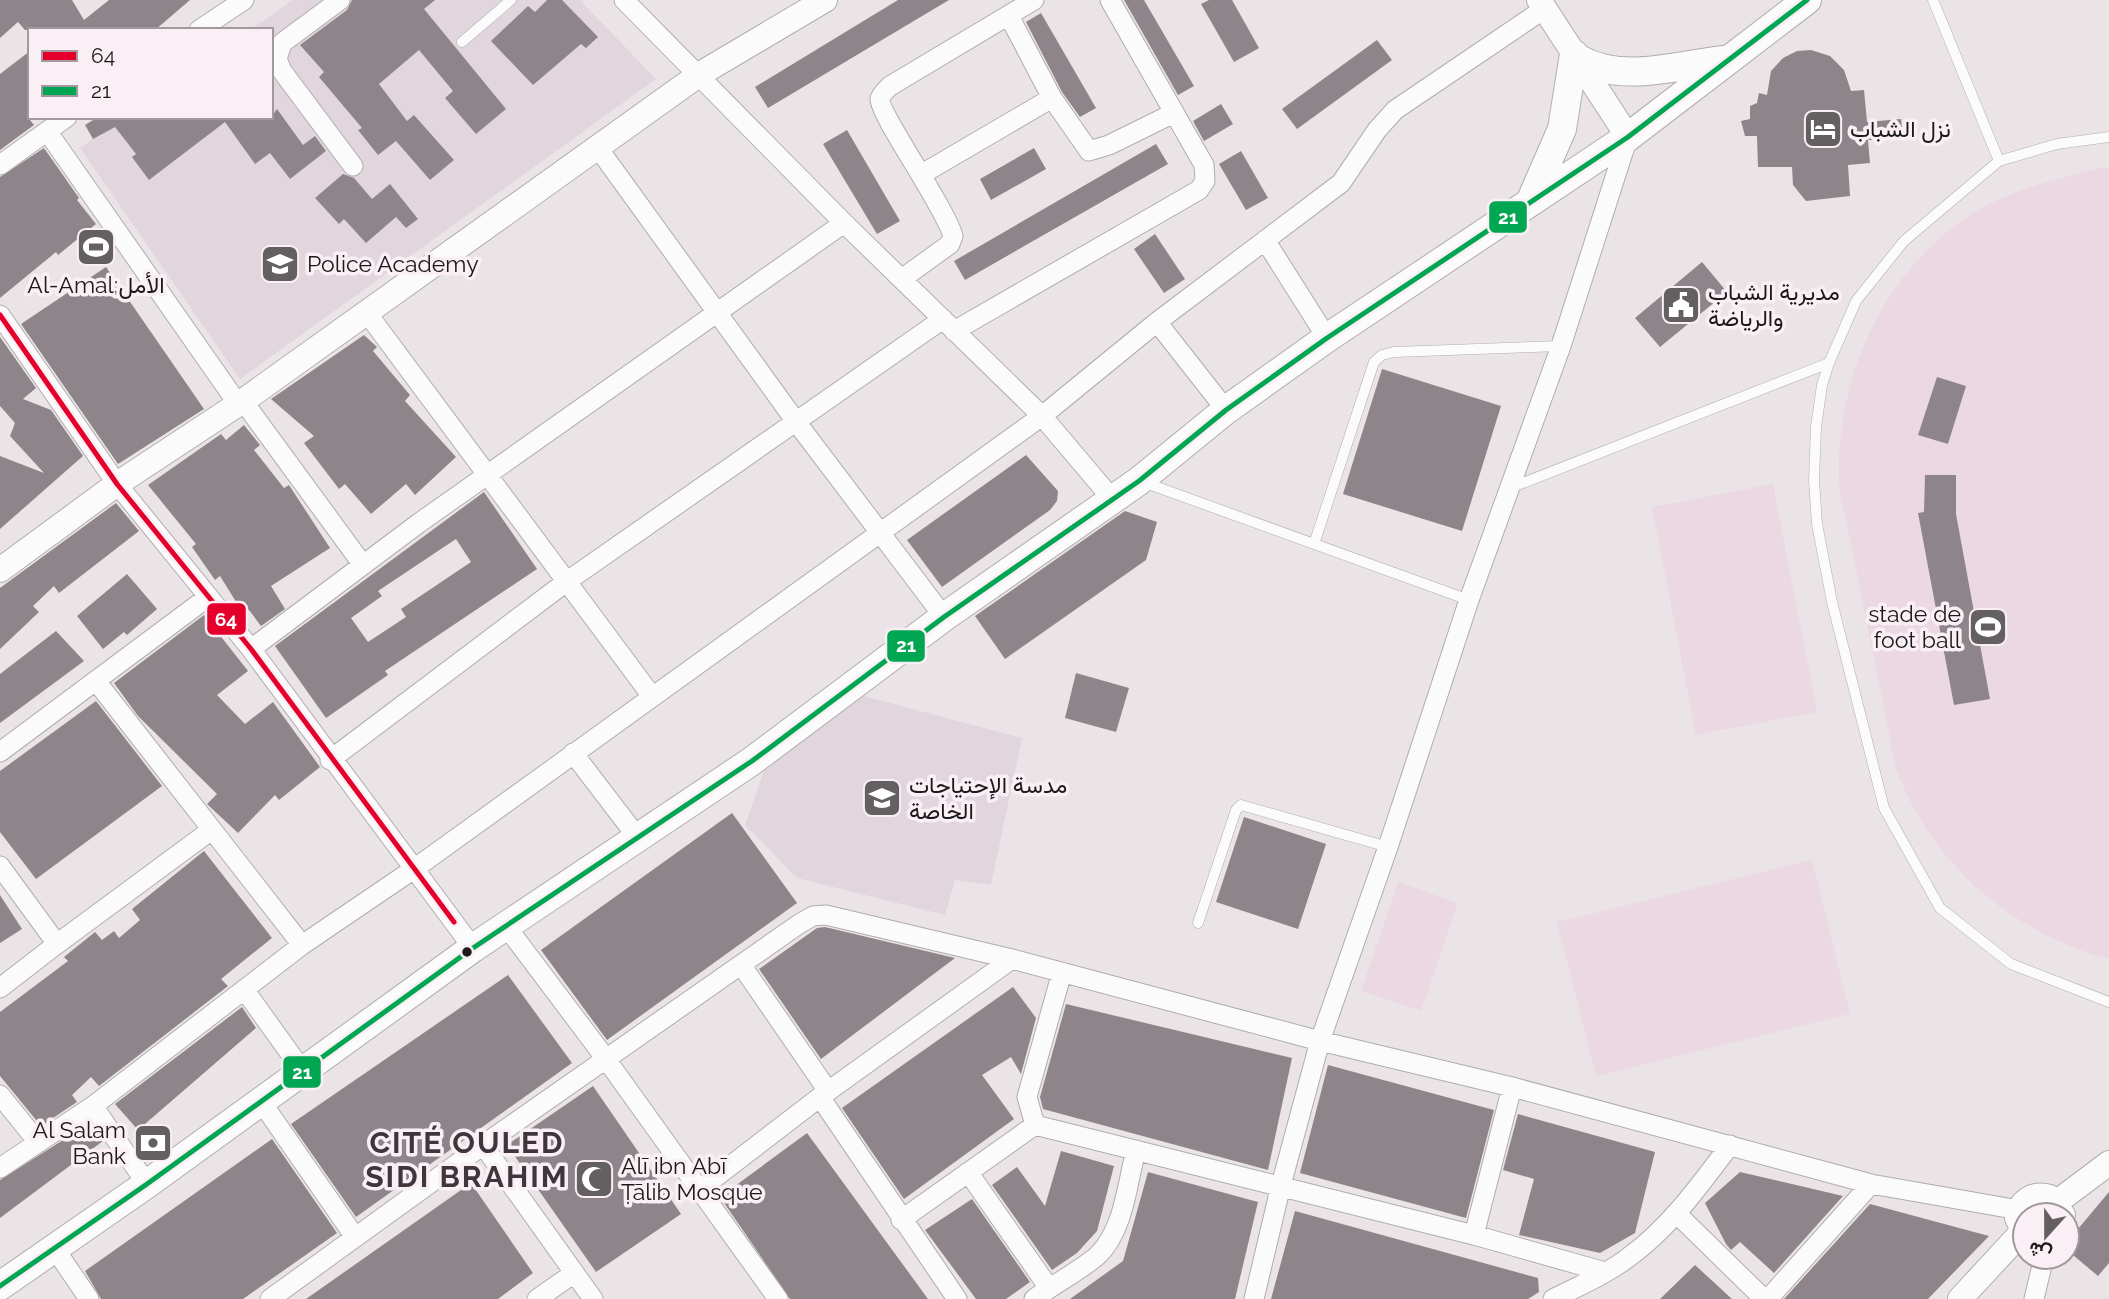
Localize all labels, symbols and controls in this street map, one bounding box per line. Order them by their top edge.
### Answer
legend [28,28,273,119]
text: 64 [91,43,115,68]
text: 21 [91,78,111,103]
hotel icon: نزل الشباب [1802,108,1844,150]
place label: نزل الشباب [1850,115,1951,144]
line badge: 21 [1488,200,1528,234]
text: 21 [1498,206,1518,228]
sports icon: Al-Amal;الأمل [75,226,117,268]
school or university icon: Police Academy [259,243,301,285]
place label: Police Academy [307,250,479,277]
place label: Al-Amal;الأمل [27,271,165,299]
place label: مديرية الشباب والرياضة [1708,278,1840,333]
public building icon: مديرية الشباب والرياضة [1660,284,1702,326]
place label: stade de foot ball [1868,600,1962,653]
line badge: 64 [206,602,247,636]
sports icon: stade de foot ball [1967,606,2009,648]
text: 64 [215,608,237,630]
line badge: 21 [886,629,926,663]
text: 21 [896,634,916,656]
place label: مدسة الإحتياجات الخاصة [909,771,1067,824]
school or university icon: مدسة الإحتياجات الخاصة [861,777,903,819]
unlabelled marker [460,945,474,959]
line badge: 21 [282,1055,322,1089]
text: 21 [292,1061,312,1083]
place label: Al Salam Bank [33,1116,126,1169]
bank icon: Al Salam Bank [132,1122,174,1164]
district label: CITÉ OULED SIDI BRAHIM [365,1125,569,1194]
place label: Alī ibn Abī Ṭālib Mosque [621,1152,763,1205]
mosque icon: Alī ibn Abī Ṭālib Mosque [573,1158,615,1200]
north arrow [2011,1201,2081,1271]
text: ش [2025,1237,2055,1266]

